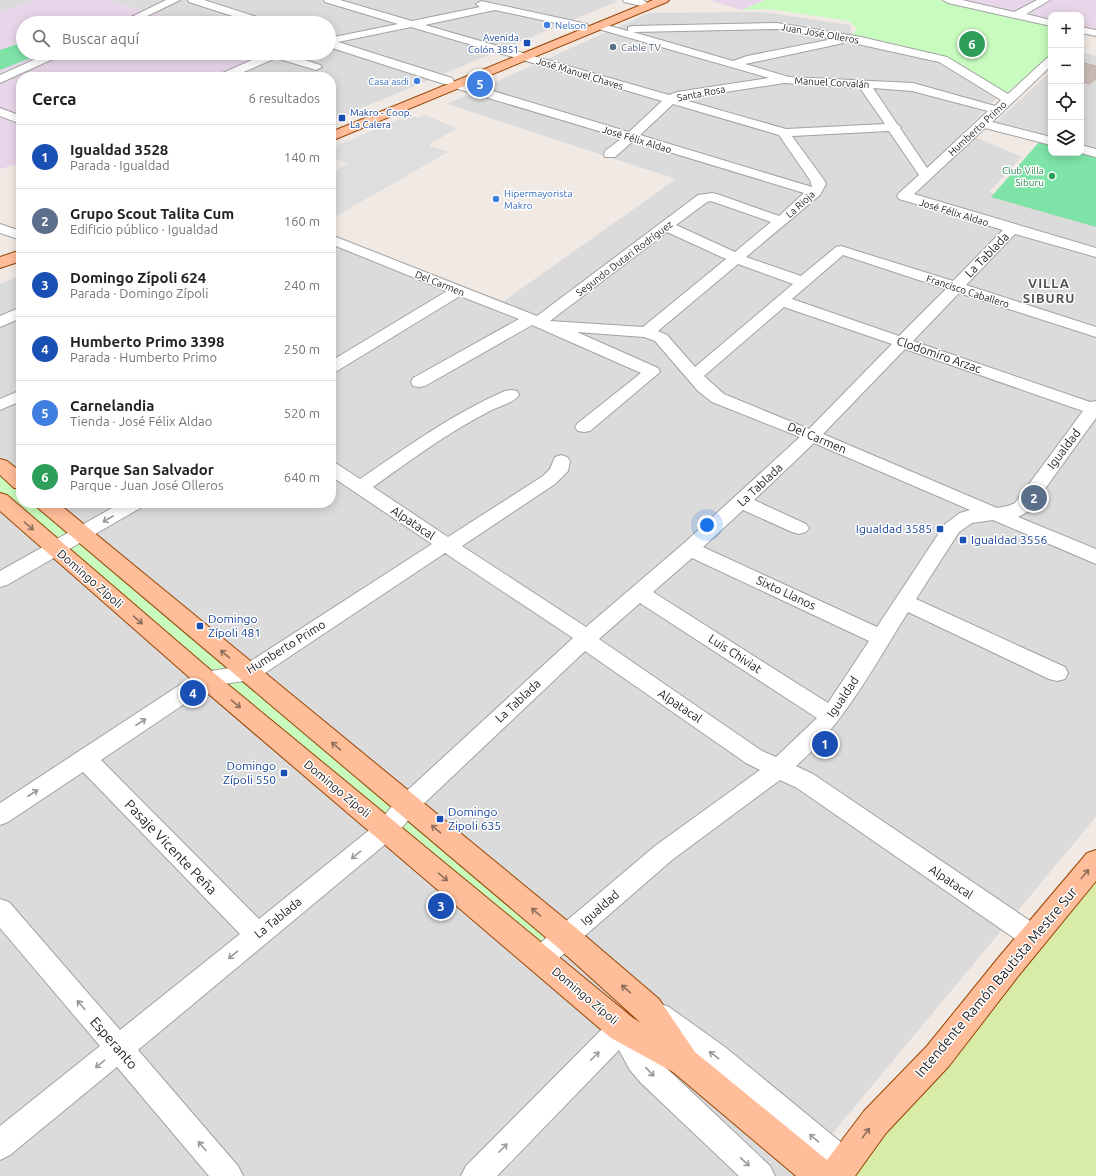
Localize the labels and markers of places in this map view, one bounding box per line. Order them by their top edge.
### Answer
marker: Nelson [542,20,552,30]
place label: Nelson [555,20,586,31]
pin: 6 [959,29,985,59]
place label: Avenida Colón 3851 [468,32,519,55]
marker: Avenida Colón 3851 [522,38,532,48]
marker: Cable TV [608,42,618,52]
place label: Cable TV [621,42,661,53]
pin: 5 [467,69,493,99]
place label: Casa asdi [368,76,409,87]
marker: Casa asdi [412,76,422,86]
place label: Makro - Coop. La Calera [350,107,412,130]
marker: Makro - Coop. La Calera [337,113,347,123]
place label: Club Villa Siburu [1002,165,1044,188]
marker: Club Villa Siburu [1047,171,1057,181]
place label: Hipermayorista Makro [504,188,573,211]
marker: Hipermayorista Makro [491,194,501,204]
pin: 2 [1021,483,1047,513]
place label: Igualdad 3585 [856,522,932,535]
marker: Igualdad 3585 [935,524,945,534]
place label: Igualdad 3556 [971,533,1047,546]
marker: Igualdad 3556 [958,535,968,545]
place label: Domingo Zípoli 481 [208,612,261,639]
marker: Domingo Zípoli 481 [195,621,205,631]
pin: 4 [180,678,206,708]
pin: 1 [812,729,838,759]
place label: Domingo Zípoli 550 [223,759,276,786]
marker: Domingo Zípoli 550 [279,768,289,778]
place label: Domingo Zipoli 635 [448,805,501,832]
marker: Domingo Zipoli 635 [435,814,445,824]
pin: 3 [428,891,454,921]

